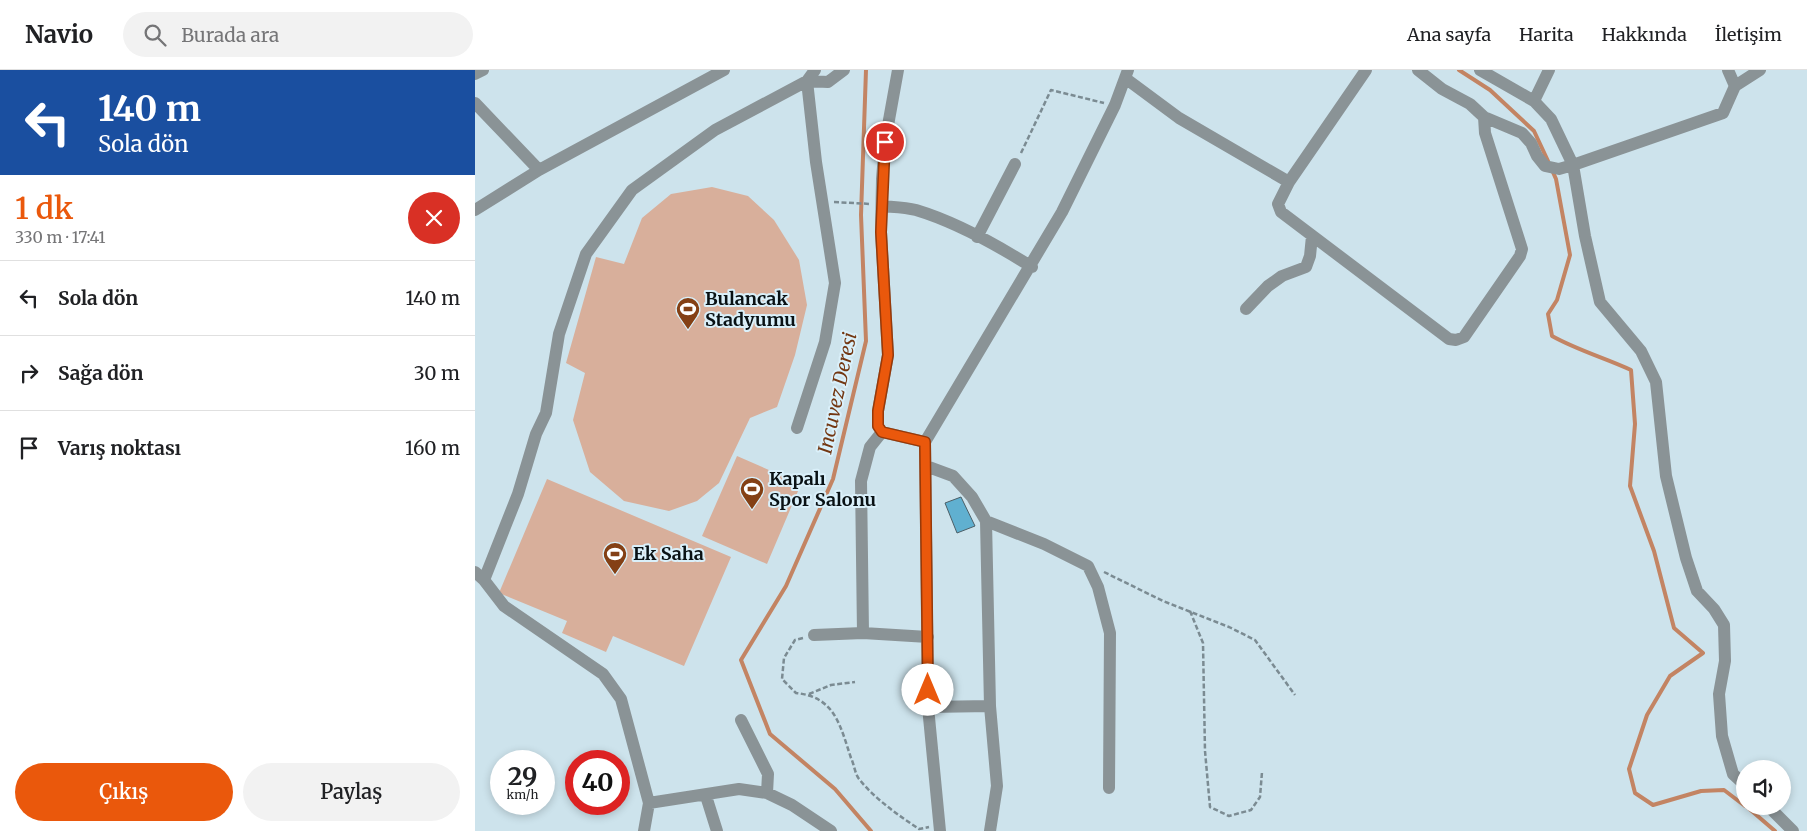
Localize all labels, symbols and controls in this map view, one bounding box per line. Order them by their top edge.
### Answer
search box [123,12,473,57]
text: Navio [25,19,93,50]
icon: search [141,21,169,49]
text: Burada ara [181,23,279,47]
text: Ana sayfa [1407,23,1491,46]
text: Harita [1519,23,1574,46]
text: Hakkında [1602,23,1687,46]
text: İletişim [1715,23,1782,46]
text: 140 m [98,87,201,131]
icon: left [15,90,80,155]
pin [864,121,906,163]
icon: arrive [871,128,899,156]
text: Sola dön [98,130,189,158]
text: 1 dk [15,189,73,227]
button: close [408,192,460,244]
text: 330 m · 17:41 [15,227,106,247]
icon: left [15,284,43,312]
text: Sola dön [58,286,138,310]
text: 140 m [405,286,460,310]
place label: Bulancak Stadyumu [705,287,796,331]
sports icon: Bulancak Stadyumu [675,296,701,330]
water label: Incuvez Deresi [812,330,862,456]
icon: right [15,359,43,387]
text: Sağa dön [58,361,143,385]
text: 30 m [414,361,460,385]
icon: arrive [15,434,43,462]
text: Varış noktası [58,436,181,460]
text: 160 m [405,436,460,460]
place label: Kapalı Spor Salonu [769,467,876,511]
sports icon: Kapalı Spor Salonu [739,476,765,510]
sports icon: Ek Saha [602,541,628,575]
place label: Ek Saha [633,542,704,565]
position arrow [901,663,953,715]
speed limit sign: 40 [565,750,630,815]
text: 29 [508,760,537,792]
map controls [1736,760,1791,815]
button: sound [1736,760,1791,815]
button: Çıkış [15,763,233,821]
button: Paylaş [243,763,460,821]
text: km/h [507,787,538,802]

